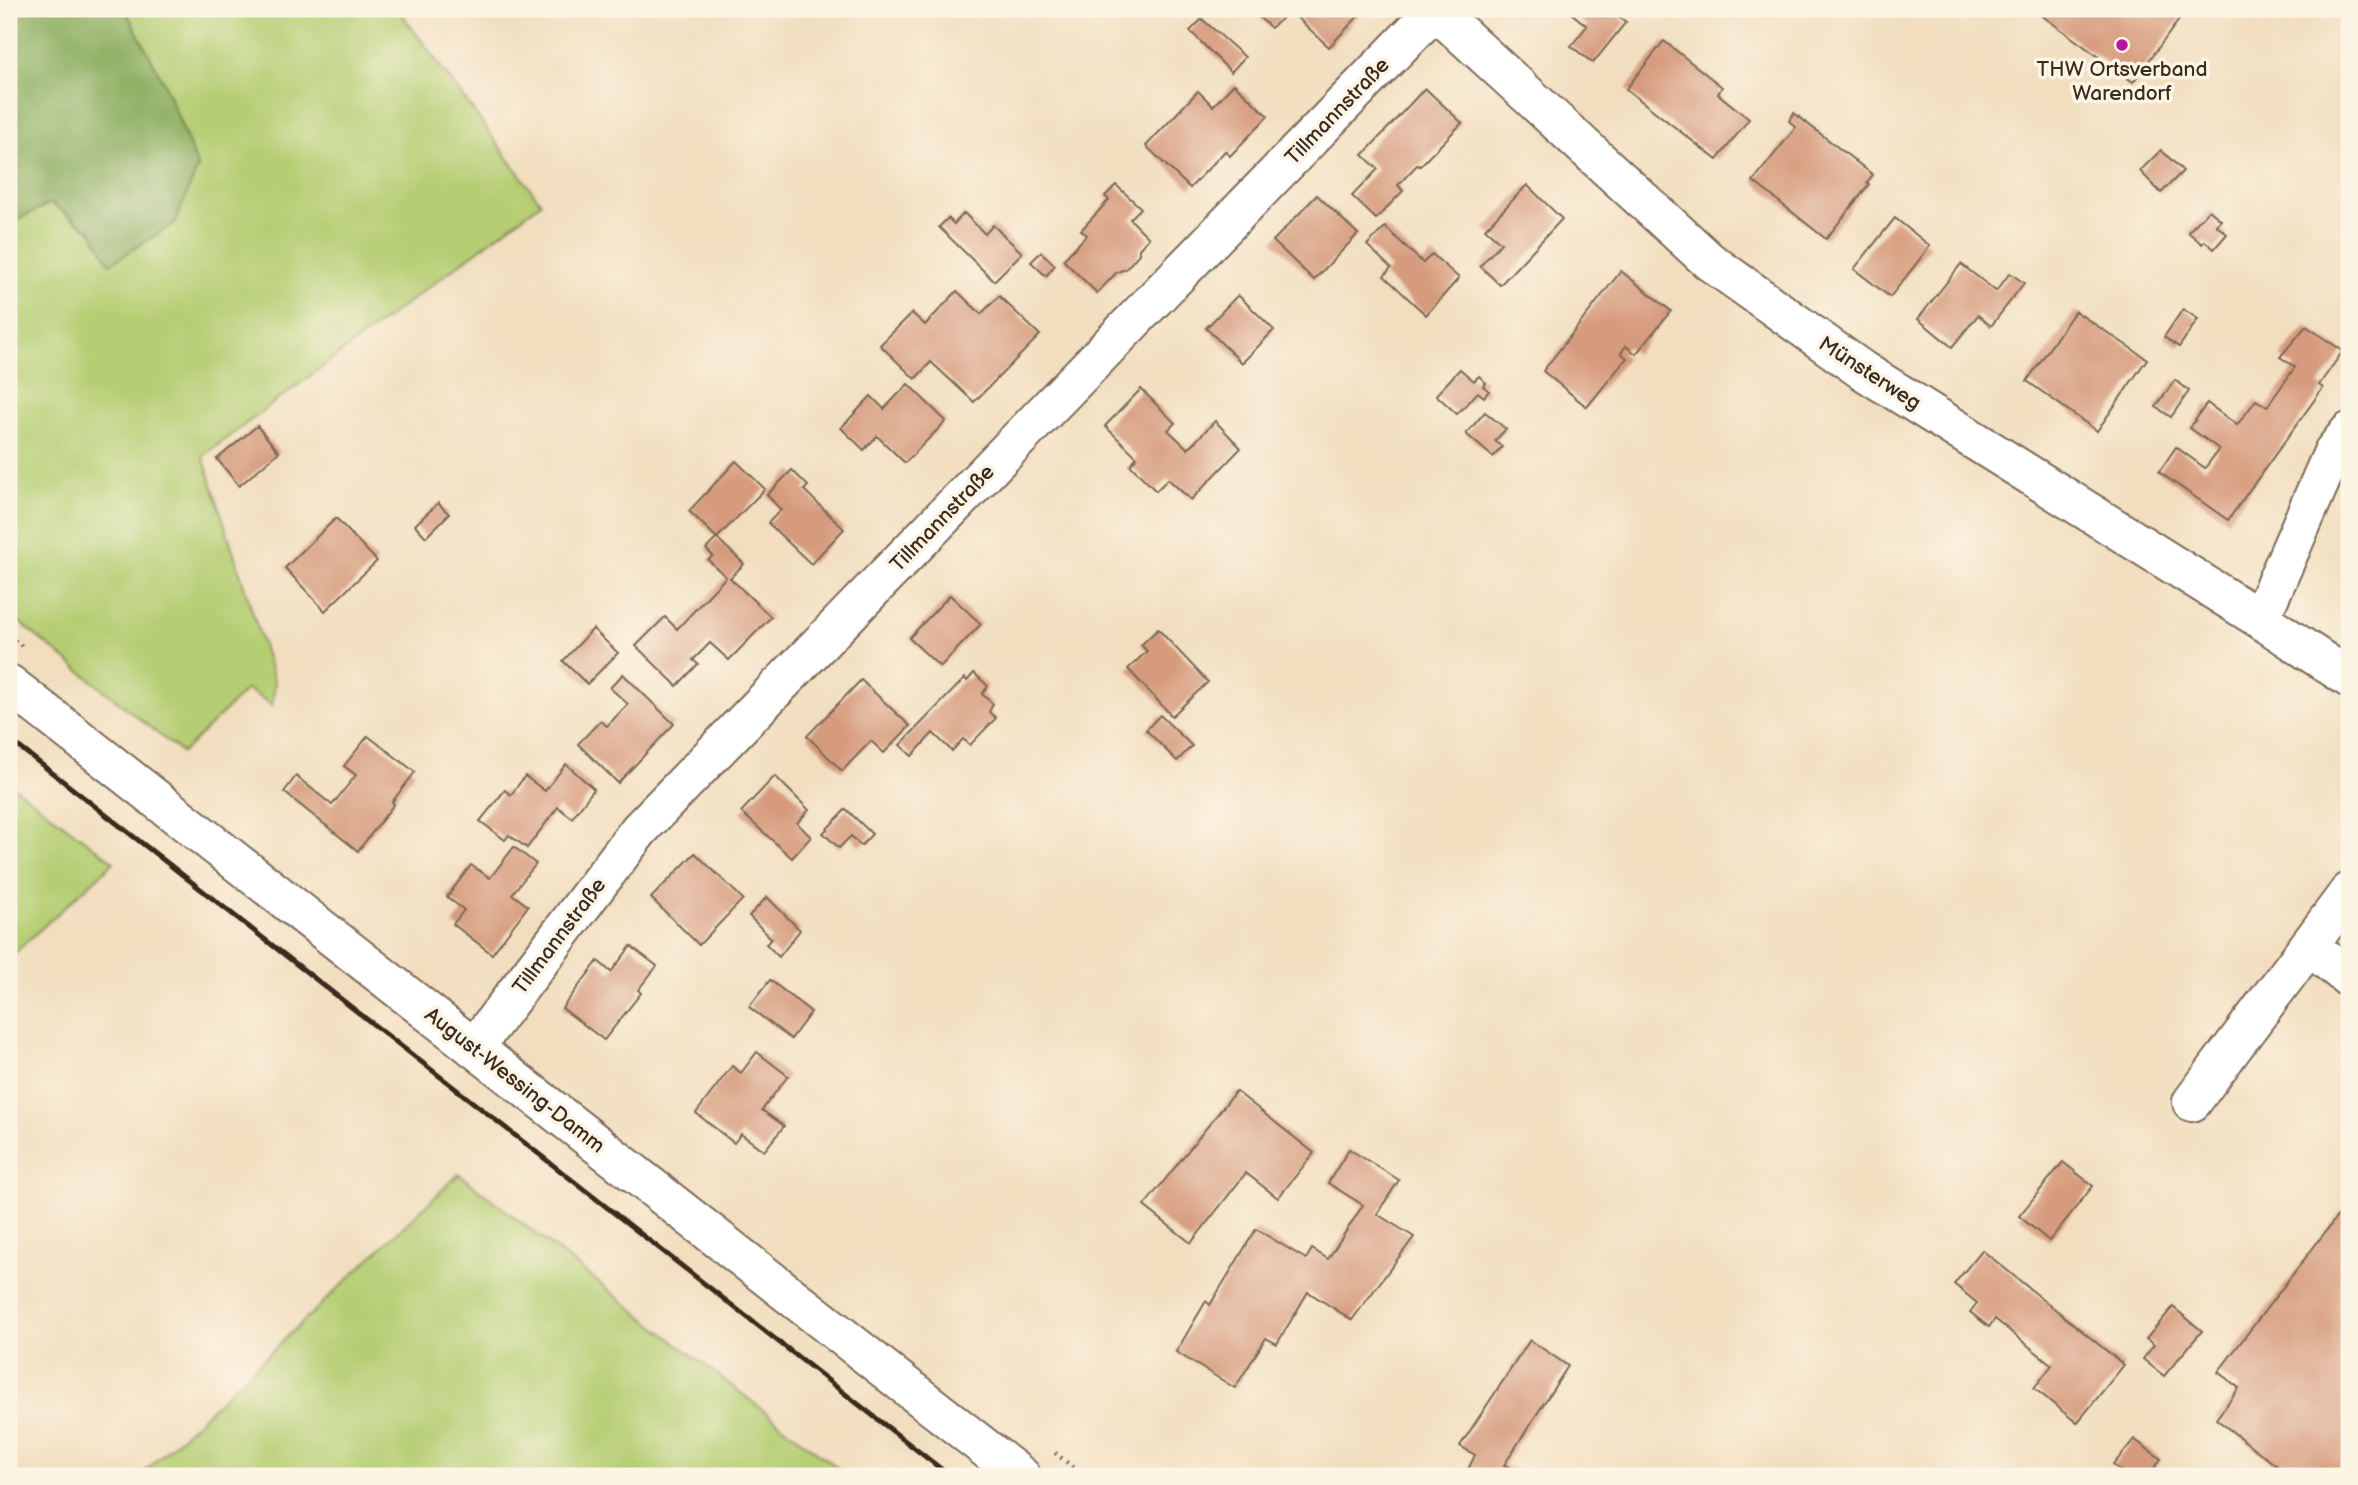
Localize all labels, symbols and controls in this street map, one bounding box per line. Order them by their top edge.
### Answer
marker: THW Ortsverband Warendorf [2114,37,2130,53]
street label: Tillmannstraße [1280,53,1395,170]
place label: THW Ortsverband Warendorf [2037,57,2207,106]
street label: Münsterweg [1814,331,1925,416]
street label: Tillmannstraße [885,460,1000,577]
street label: Tillmannstraße [508,873,611,999]
street label: August-Wessing-Damm [420,1002,610,1158]

